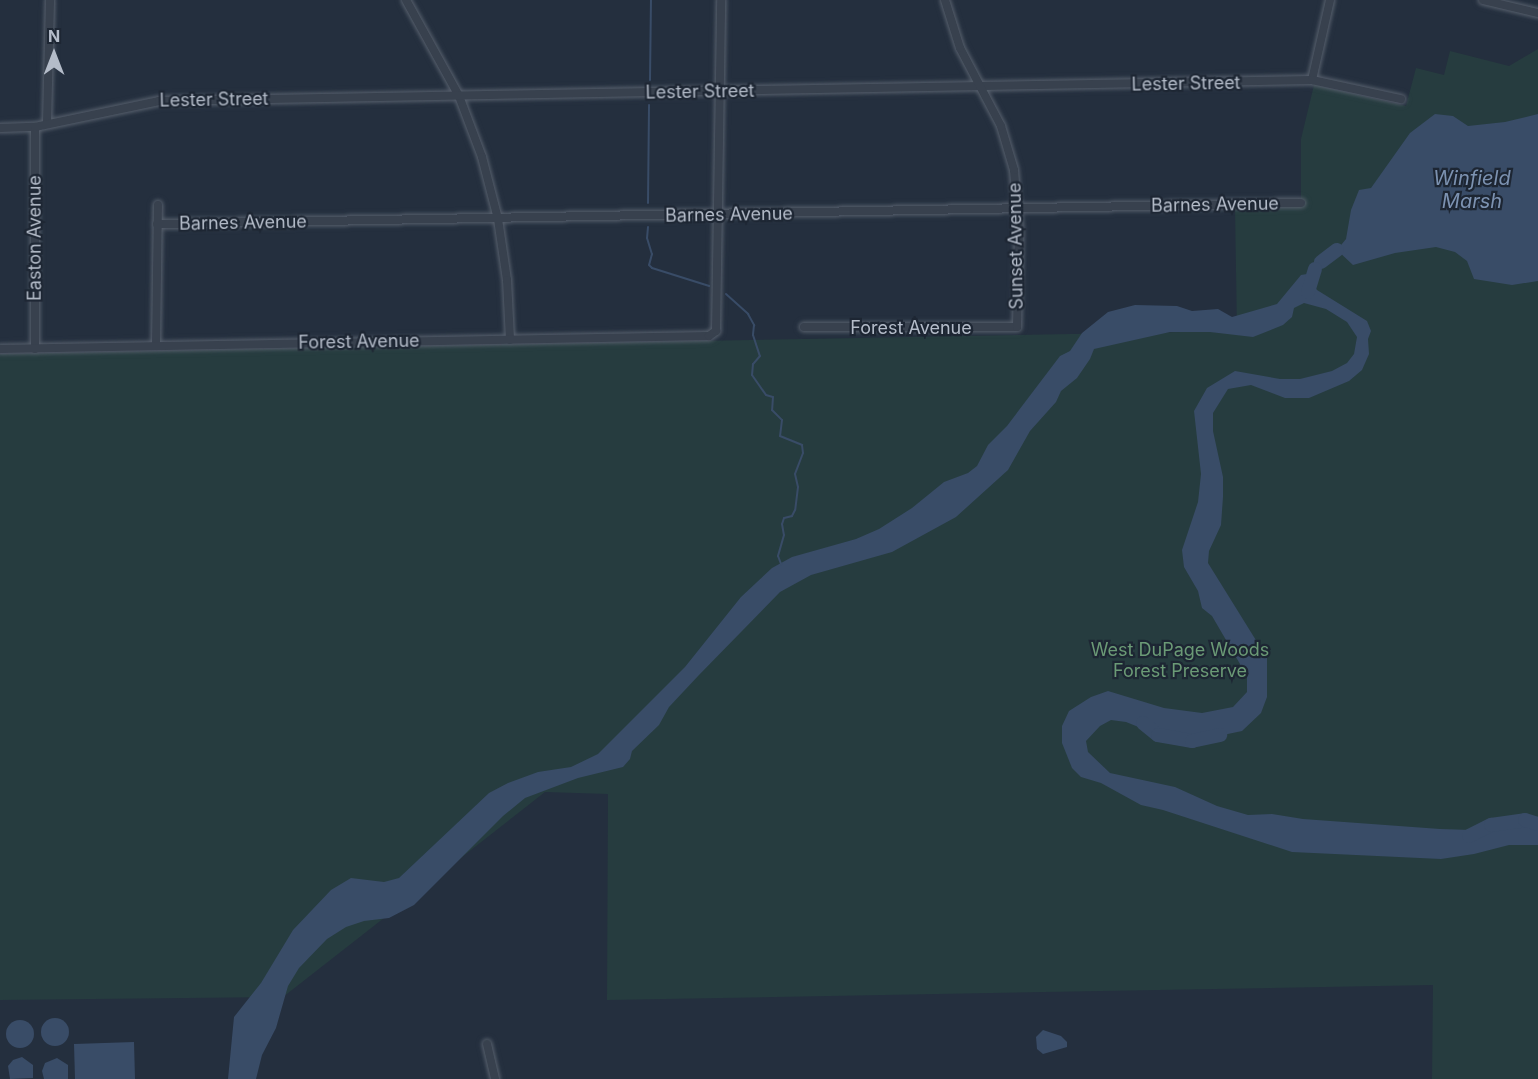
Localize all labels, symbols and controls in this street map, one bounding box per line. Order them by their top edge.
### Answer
north arrow [24,24,84,84]
text: N [48,26,60,46]
street label: Lester Street [1131,72,1241,96]
street label: Lester Street [645,80,755,104]
street label: Lester Street [159,88,269,112]
water label: Winfield Marsh [1433,167,1511,214]
street label: Easton Avenue [24,175,46,301]
street label: Sunset Avenue [1004,182,1028,310]
street label: Barnes Avenue [1151,193,1279,217]
street label: Barnes Avenue [665,203,793,227]
street label: Barnes Avenue [179,211,307,235]
street label: Forest Avenue [850,317,972,339]
street label: Forest Avenue [298,330,420,354]
park label: West DuPage Woods Forest Preserve [1091,640,1269,682]

